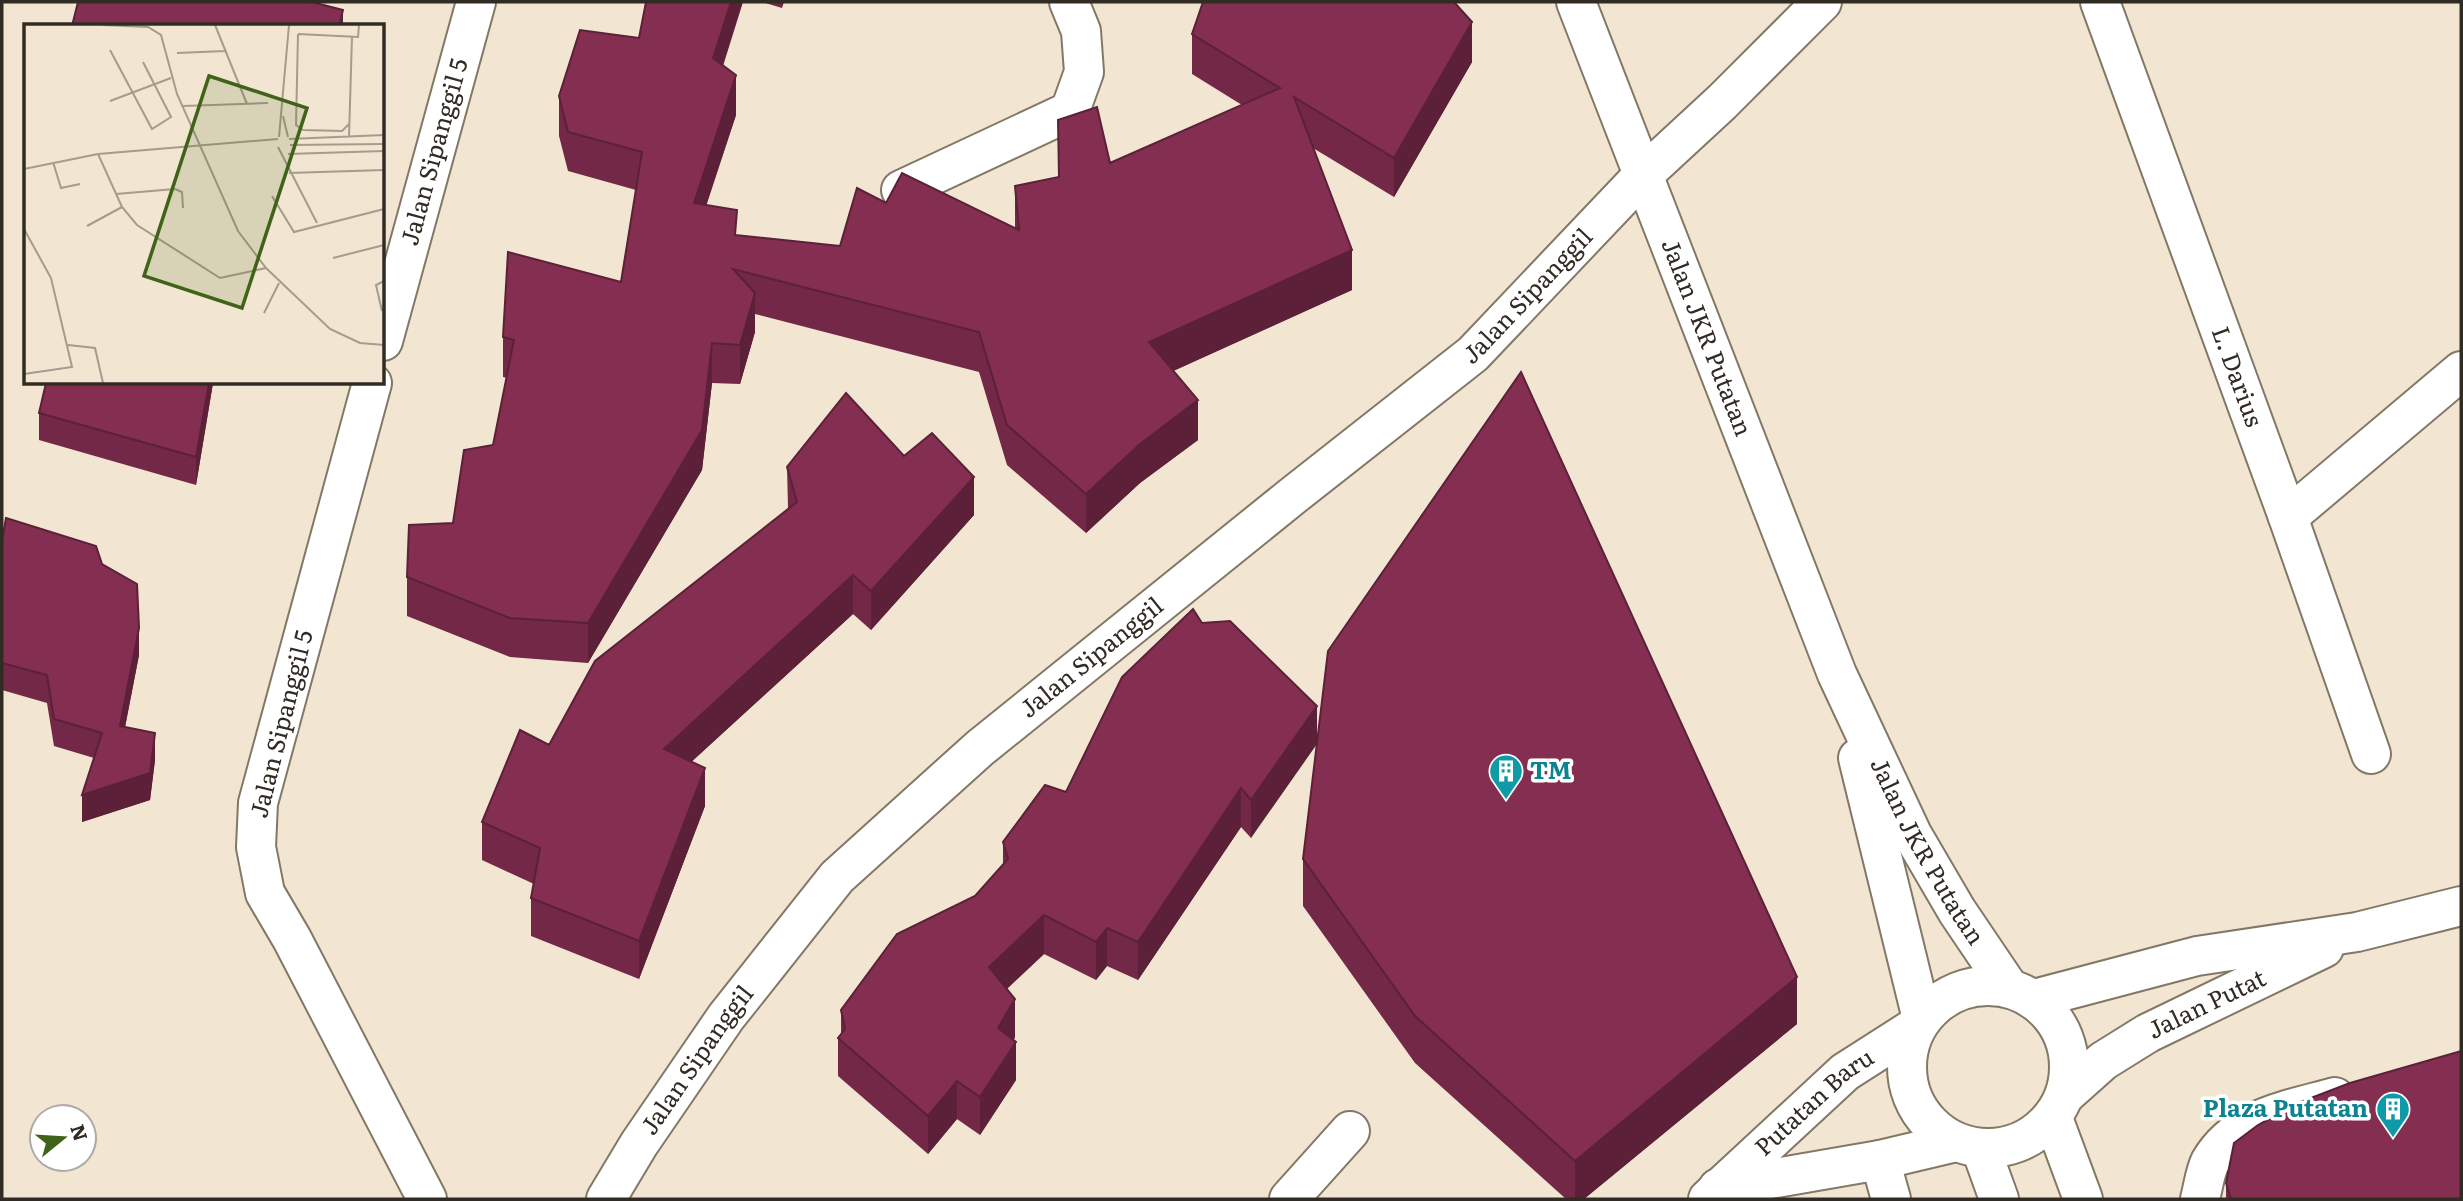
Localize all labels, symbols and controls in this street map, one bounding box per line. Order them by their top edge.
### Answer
inset map [24,24,385,385]
street label: Jalan Sipanggil 5 [390,54,475,249]
street label: Jalan Sipanggil [1454,219,1599,371]
street label: Jalan JKR Putatan [1654,233,1763,441]
street label: L. Darius [2205,321,2274,431]
street label: Jalan Sipanggil [1011,587,1170,725]
street label: Jalan Sipanggil 5 [239,626,320,821]
place label: TM [1530,751,1571,786]
street label: Jalan JKR Putatan [1864,751,1995,951]
building icon: TM [1487,752,1525,801]
street label: Jalan Putat [2141,959,2271,1046]
street label: Jalan Sipanggil [630,977,760,1141]
street label: Putatan Baru [1745,1038,1880,1163]
place label: Plaza Putatan [2203,1089,2368,1124]
building icon: Plaza Putatan [2374,1090,2412,1139]
north arrow [28,1103,98,1173]
text: N [64,1121,96,1144]

